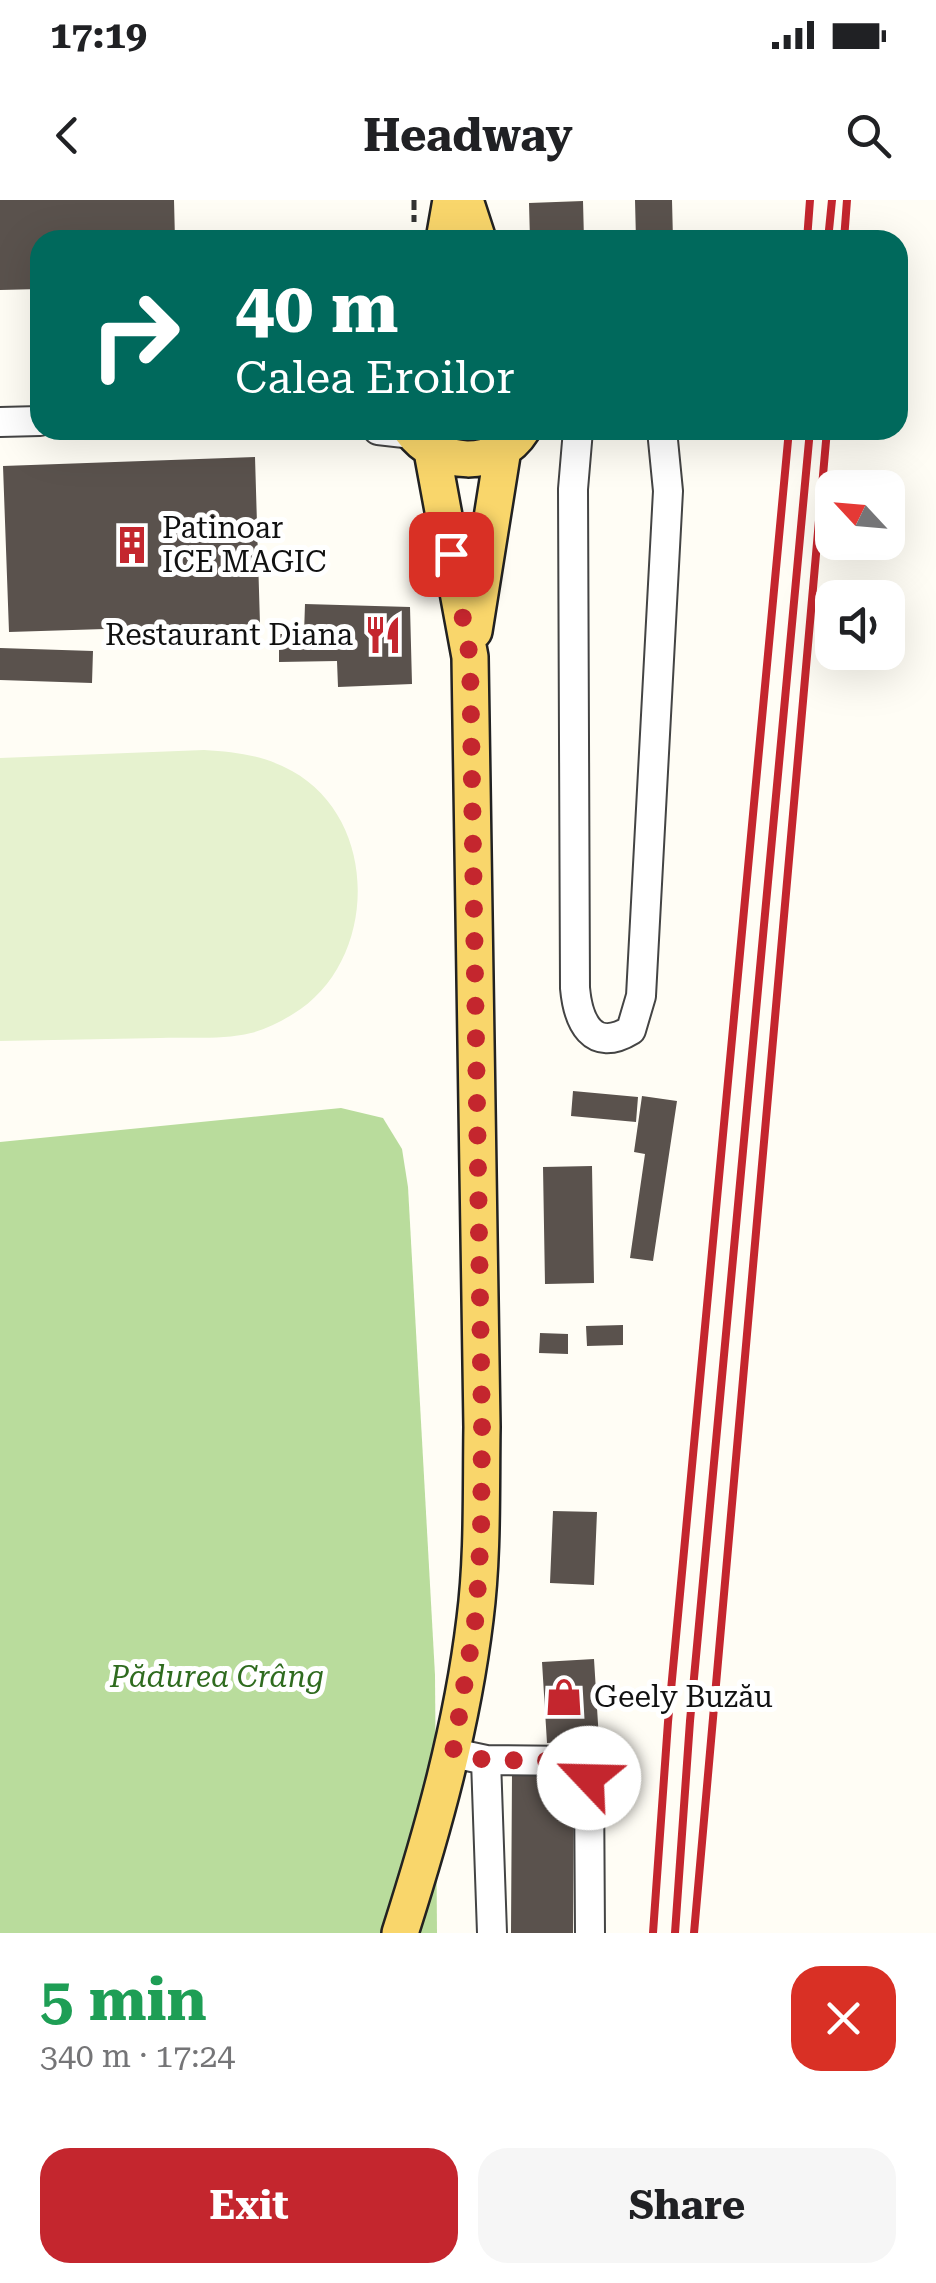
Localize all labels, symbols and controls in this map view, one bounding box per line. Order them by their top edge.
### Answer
text: 17:19 [50,13,147,57]
icon: back [40,108,95,163]
icon: search [841,108,896,163]
text: Headway [363,109,573,162]
text: 40 m [235,267,399,349]
icon: right [70,270,200,400]
text: Calea Eroilor [235,351,515,404]
north arrow [815,470,905,560]
map controls [815,470,905,670]
place label: Patinoar ICE MAGIC [162,510,327,579]
pin [409,512,494,597]
building icon: Patinoar ICE MAGIC [111,524,153,566]
icon: arrive [424,527,479,582]
button: sound [815,580,905,670]
restaurant icon: Restaurant Diana [362,614,404,656]
place label: Restaurant Diana [105,617,353,652]
park label: Pădurea Crâng [109,1659,324,1694]
shop icon: Geely Buzău [543,1676,585,1718]
place label: Geely Buzău [594,1679,773,1714]
position arrow [537,1726,641,1830]
text: 5 min [40,1964,207,2035]
button: close [791,1966,896,2071]
text: 340 m · 17:24 [40,2037,235,2075]
button: Exit [40,2148,458,2263]
button: Share [478,2148,896,2263]

